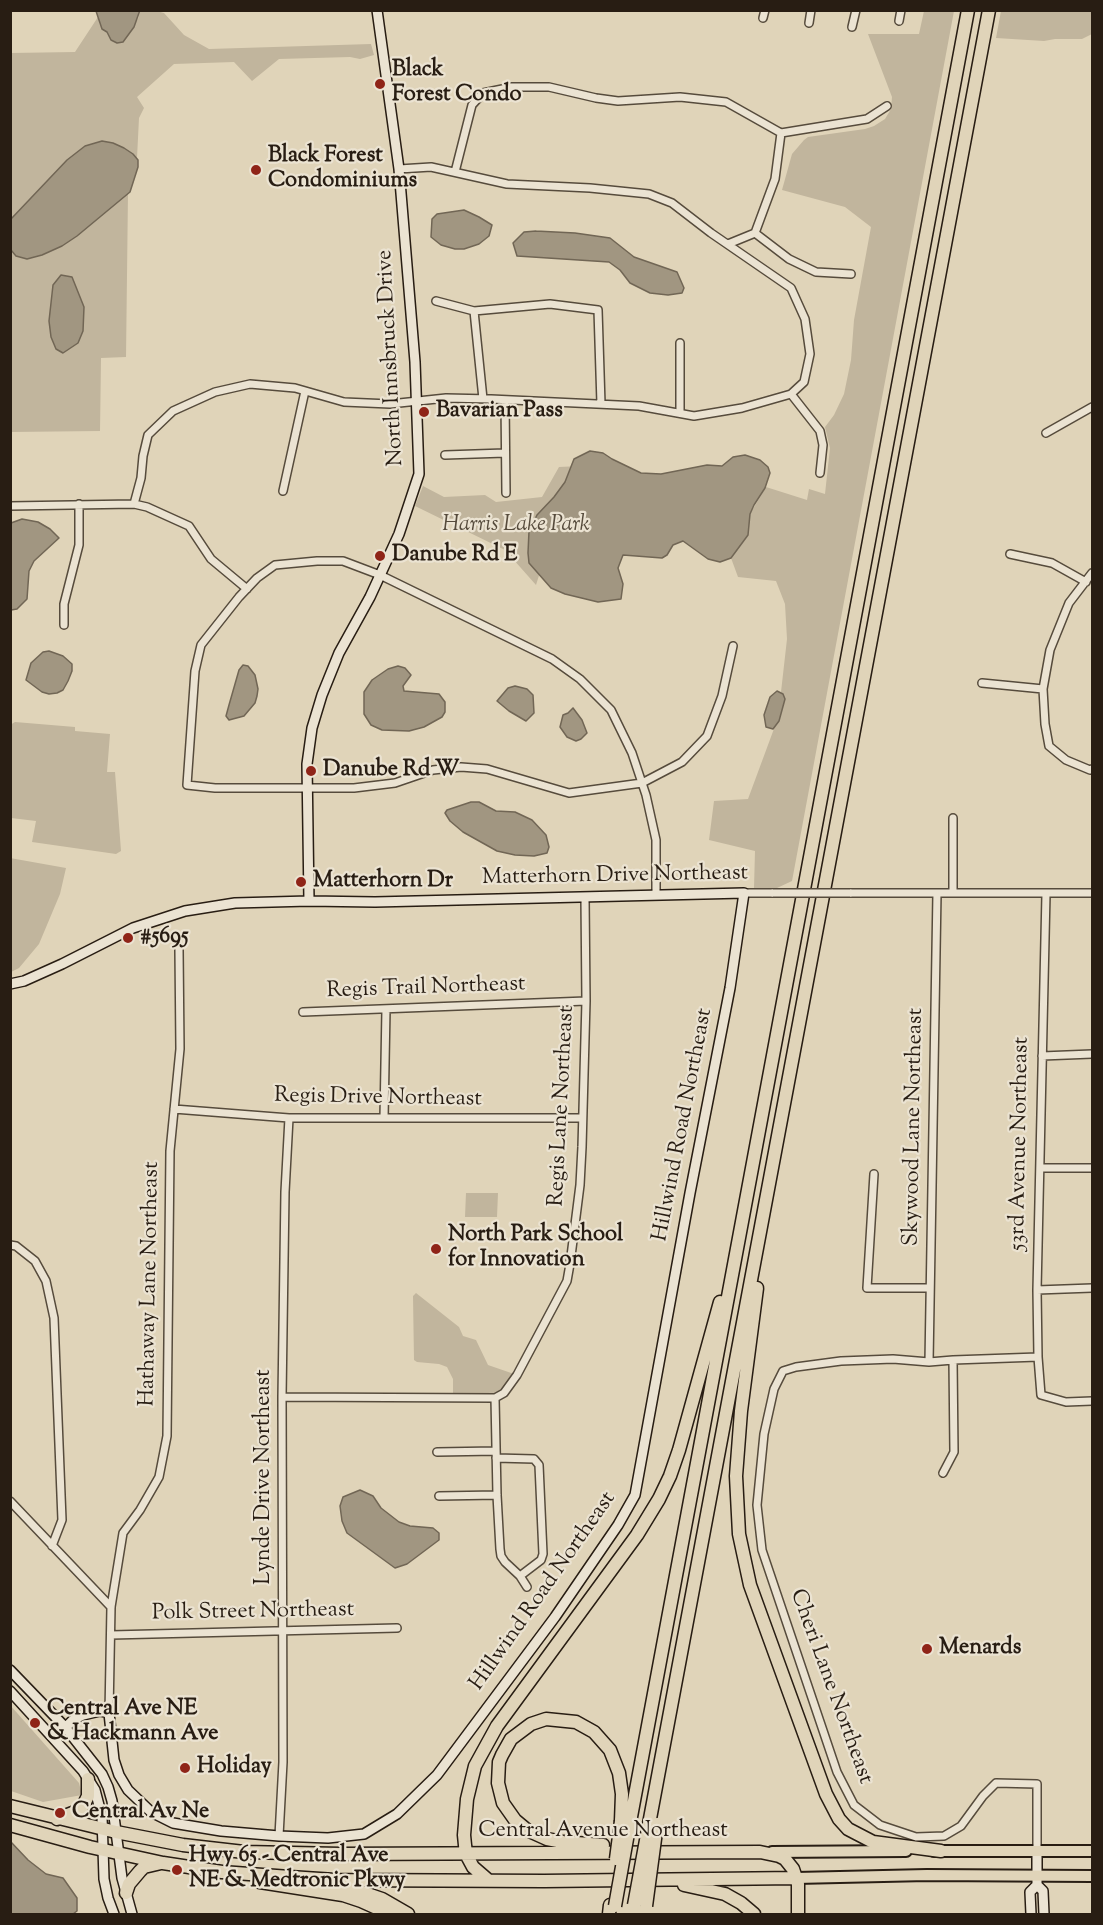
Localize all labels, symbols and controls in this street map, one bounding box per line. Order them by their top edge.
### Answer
place label: Black Forest Condo [392,58,521,110]
marker: Black Forest Condo [373,77,387,91]
place label: Black Forest Condominiums [268,144,417,196]
marker: Black Forest Condominiums [249,163,263,177]
street label: North Innsbruck Drive [373,249,411,467]
place label: Bavarian Pass [436,399,563,425]
marker: Bavarian Pass [417,405,431,419]
park label: Harris Lake Park [442,513,590,539]
place label: Danube Rd E [392,543,517,569]
marker: Danube Rd E [373,549,387,563]
place label: Danube Rd W [323,758,459,784]
marker: Danube Rd W [304,764,318,778]
street label: Matterhorn Drive Northeast [482,861,748,893]
place label: Matterhorn Dr [313,869,453,895]
marker: Matterhorn Dr [294,875,308,889]
place label: #5695 [140,925,189,951]
marker: #5695 [121,931,135,945]
street label: Regis Trail Northeast [326,972,526,1006]
street label: Regis Lane Northeast [545,1005,581,1207]
street label: Hillwind Road Northeast [648,1006,720,1244]
street label: Skywood Lane Northeast [900,1008,930,1246]
street label: 53rd Avenue Northeast [1006,1037,1036,1251]
street label: Regis Drive Northeast [274,1084,482,1114]
street label: Hathaway Lane Northeast [136,1161,166,1407]
place label: North Park School for Innovation [448,1223,623,1274]
marker: North Park School for Innovation [429,1242,443,1256]
street label: Lynde Drive Northeast [252,1369,278,1585]
street label: Hillwind Road Northeast [465,1487,623,1697]
street label: Cheri Lane Northeast [782,1586,878,1788]
street label: Polk Street Northeast [152,1598,354,1628]
place label: Menards [939,1636,1021,1662]
marker: Menards [920,1642,934,1656]
place label: Central Ave NE & Hackmann Ave [47,1697,218,1748]
marker: Central Ave NE & Hackmann Ave [28,1716,42,1730]
place label: Holiday [197,1755,272,1781]
marker: Holiday [178,1761,192,1775]
place label: Central Av Ne [72,1800,209,1826]
marker: Central Av Ne [53,1806,67,1820]
street label: Central Avenue Northeast [478,1819,728,1845]
place label: Hwy 65 - Central Ave NE & Medtronic Pkwy [189,1844,405,1896]
marker: Hwy 65 - Central Ave NE & Medtronic Pkwy [170,1863,184,1877]

